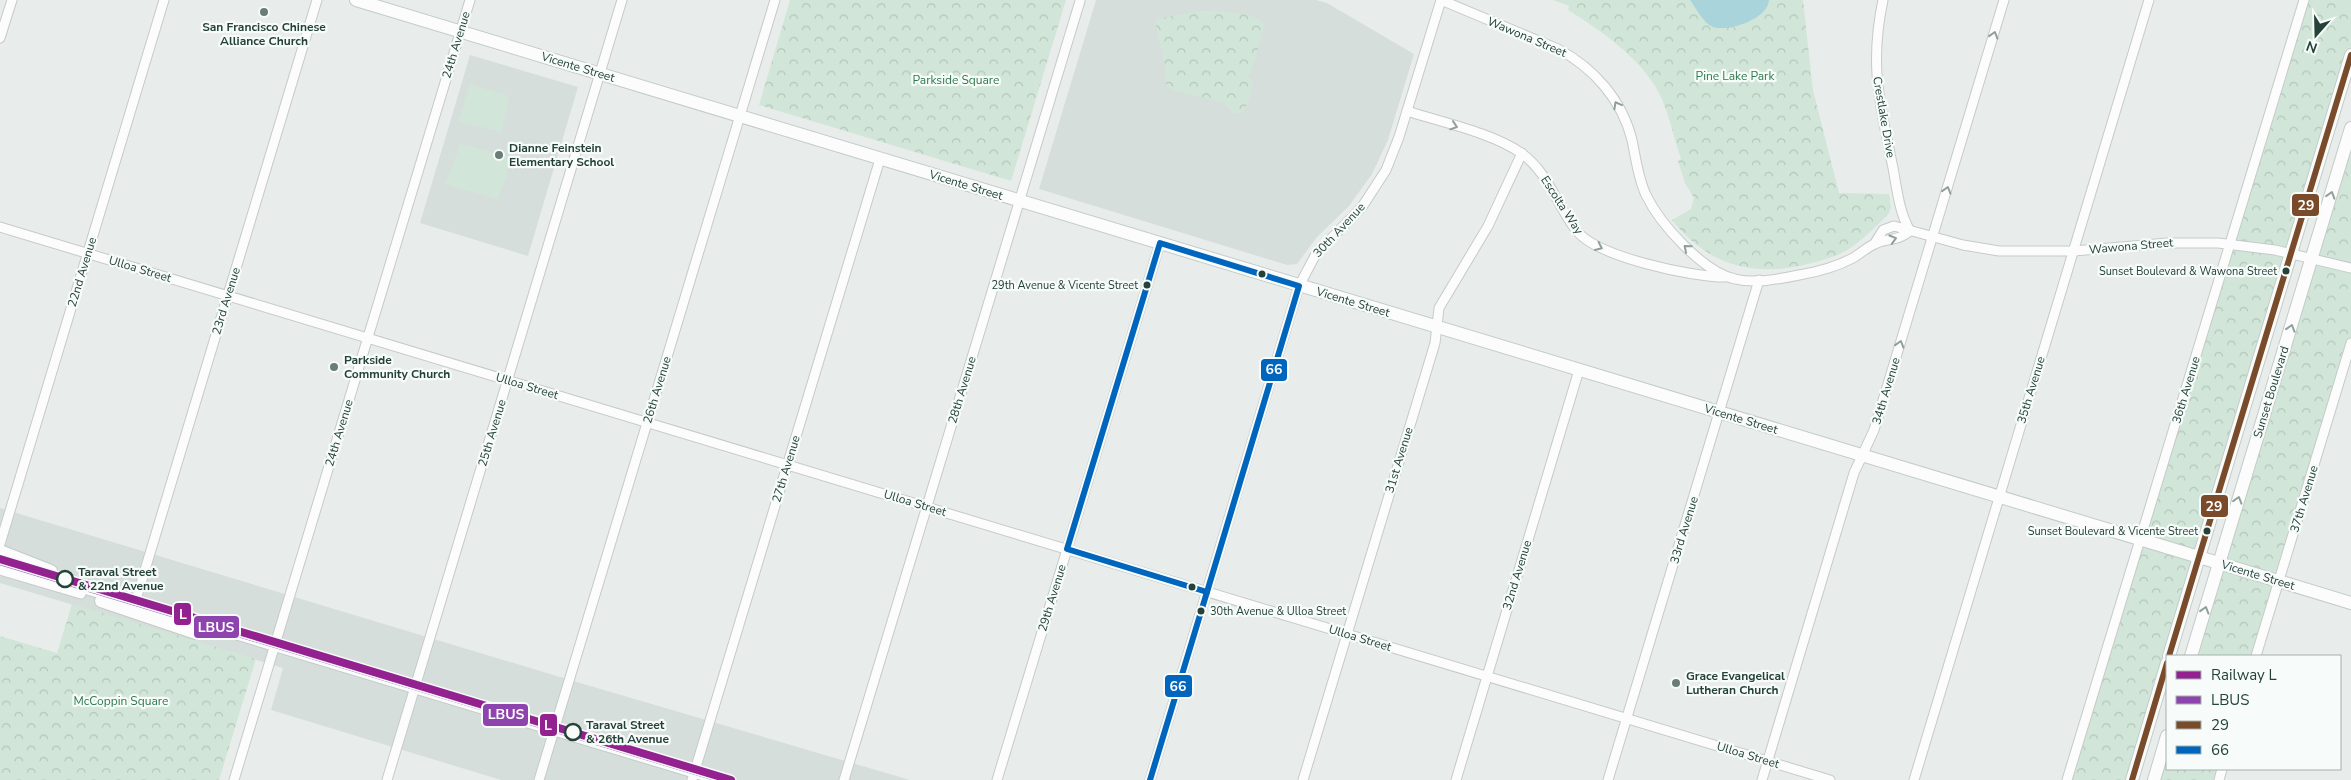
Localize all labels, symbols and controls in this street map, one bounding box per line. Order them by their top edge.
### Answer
marker: San Francisco Chinese Alliance Church [258,6,270,18]
street label: 24th Avenue [438,10,474,80]
north arrow [2291,10,2341,60]
street label: Wawona Street [1485,13,1570,61]
place label: San Francisco Chinese Alliance Church [202,19,326,49]
one-way arrow [1988,31,1998,39]
text: N [2304,36,2320,57]
street label: Vicente Street [538,48,617,86]
park label: Pine Lake Park [1696,68,1775,84]
park label: Parkside Square [913,72,999,88]
street label: Crestlake Drive [1869,75,1899,159]
one-way arrow [1613,101,1623,110]
one-way arrow [1449,120,1457,130]
place label: Dianne Feinstein Elementary School [509,140,614,170]
marker: Dianne Feinstein Elementary School [493,149,505,161]
street label: Vicente Street [926,166,1005,204]
street label: Escolta Way [1537,173,1587,238]
one-way arrow [1941,187,1951,195]
one-way arrow [2325,191,2335,199]
line badge: 29 [2291,193,2320,217]
text: 29 [2298,196,2314,215]
street label: 30th Avenue [1310,199,1368,261]
street label: Wawona Street [2088,234,2175,258]
street label: 22nd Avenue [64,235,100,309]
one-way arrow [1889,235,1897,245]
one-way arrow [1594,240,1603,251]
one-way arrow [1684,245,1693,254]
street label: Ulloa Street [107,252,174,286]
place label: Sunset Boulevard & Wawona Street [2099,264,2277,279]
street label: 23rd Avenue [208,265,244,337]
marker: Sunset Boulevard & Wawona Street [2281,266,2291,276]
unlabelled marker [1257,269,1267,279]
place label: 29th Avenue & Vicente Street [991,278,1138,293]
marker: 29th Avenue & Vicente Street [1142,280,1152,290]
street label: Vicente Street [1313,283,1392,321]
one-way arrow [2285,324,2295,332]
one-way arrow [1895,340,1905,349]
street label: Sunset Boulevard [2249,344,2293,440]
place label: Parkside Community Church [344,352,450,382]
street label: 26th Avenue [639,355,675,425]
street label: 28th Avenue [944,355,980,425]
street label: 35th Avenue [2013,355,2049,425]
street label: 36th Avenue [2168,355,2204,425]
street label: 34th Avenue [1868,356,1904,426]
line badge: 66 [1260,358,1288,382]
text: 66 [1266,360,1282,379]
marker: Parkside Community Church [328,361,340,373]
street label: Ulloa Street [494,369,561,403]
street label: 24th Avenue [321,398,357,468]
street label: 25th Avenue [474,398,510,468]
street label: Vicente Street [1701,400,1780,438]
street label: 31st Avenue [1381,425,1417,495]
street label: 27th Avenue [768,434,804,504]
street label: 37th Avenue [2286,464,2322,534]
street label: Ulloa Street [882,486,949,520]
street label: 33rd Avenue [1666,494,1702,566]
line badge: 29 [2200,494,2229,518]
one-way arrow [2233,496,2243,504]
text: 29 [2206,497,2222,516]
place label: Sunset Boulevard & Vicente Street [2028,524,2198,539]
marker: Sunset Boulevard & Vicente Street [2202,526,2212,536]
street label: 32nd Avenue [1499,538,1535,612]
street label: Vicente Street [2218,556,2297,594]
street label: 29th Avenue [1034,563,1070,633]
place label: Taraval Street & 22nd Avenue [78,564,164,594]
marker: Taraval Street & 22nd Avenue [56,570,74,588]
unlabelled marker [1187,582,1197,592]
line badge: L [173,602,192,626]
place label: 30th Avenue & Ulloa Street [1210,604,1346,619]
text: L [179,605,187,624]
marker: 30th Avenue & Ulloa Street [1196,606,1206,616]
one-way arrow [2200,606,2210,614]
line badge: LBUS [193,615,240,639]
text: LBUS [198,618,234,637]
street label: Ulloa Street [1327,621,1394,655]
legend [2166,655,2341,770]
text: Railway L [2211,665,2277,685]
place label: Grace Evangelical Lutheran Church [1686,668,1785,698]
line badge: 66 [1164,674,1193,698]
text: 66 [1170,677,1186,696]
marker: Grace Evangelical Lutheran Church [1670,677,1682,689]
text: LBUS [2211,690,2249,710]
park label: McCoppin Square [74,693,168,709]
line badge: LBUS [482,703,529,727]
text: LBUS [488,705,524,724]
line badge: L [539,713,558,737]
text: 29 [2211,715,2229,735]
text: L [544,716,552,735]
place label: Taraval Street & 26th Avenue [586,717,669,747]
marker: Taraval Street & 26th Avenue [564,723,582,741]
street label: Ulloa Street [1715,738,1782,772]
text: 66 [2211,740,2229,760]

